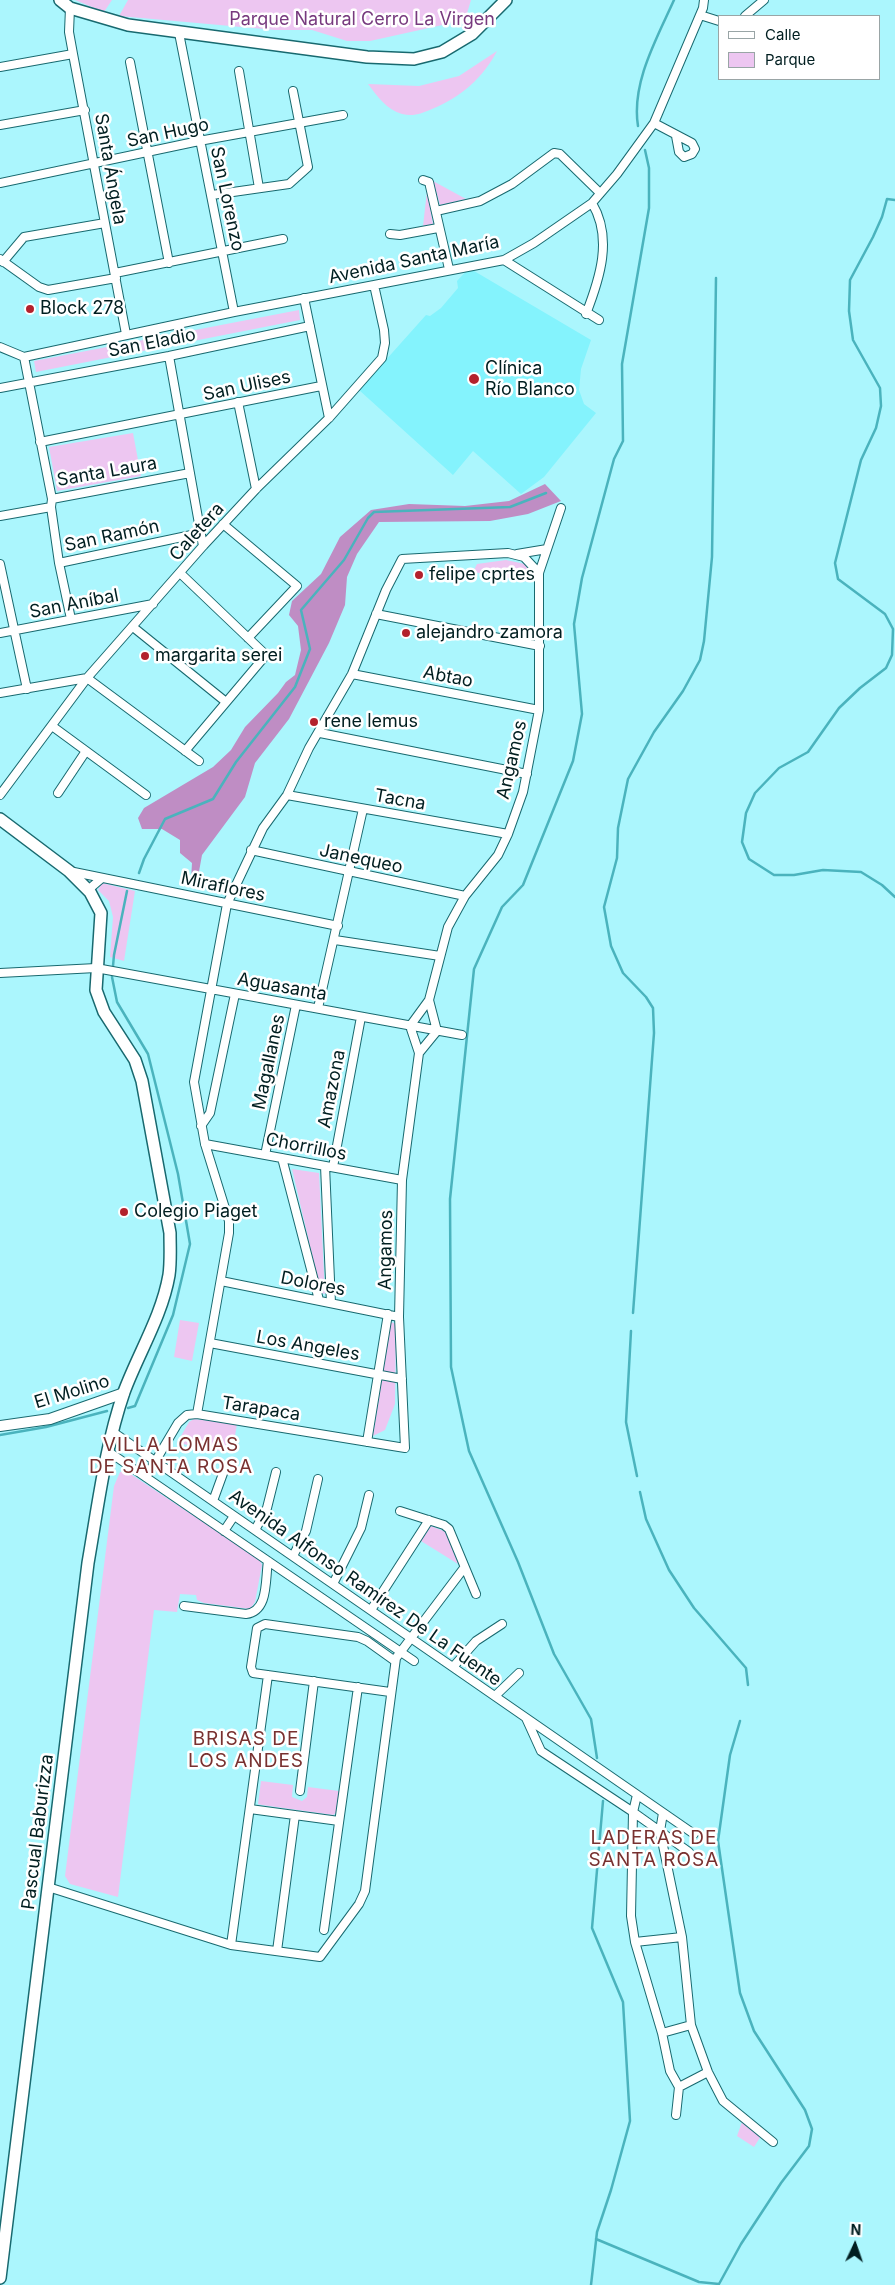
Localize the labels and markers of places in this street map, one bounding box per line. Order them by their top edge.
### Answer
place label: Block 278 [40,298,124,320]
marker: Block 278 [24,303,36,315]
place label: Clínica Río Blanco [485,358,575,400]
marker: Clínica Río Blanco [467,372,481,386]
place label: felipe cprtes [429,564,535,586]
marker: felipe cprtes [413,569,425,581]
place label: alejandro zamora [416,622,563,644]
marker: alejandro zamora [400,627,412,639]
place label: margarita serei [155,645,282,667]
marker: margarita serei [139,650,151,662]
place label: rene lemus [324,711,418,733]
marker: rene lemus [308,716,320,728]
place label: Colegio Piaget [134,1201,257,1223]
marker: Colegio Piaget [118,1206,130,1218]

